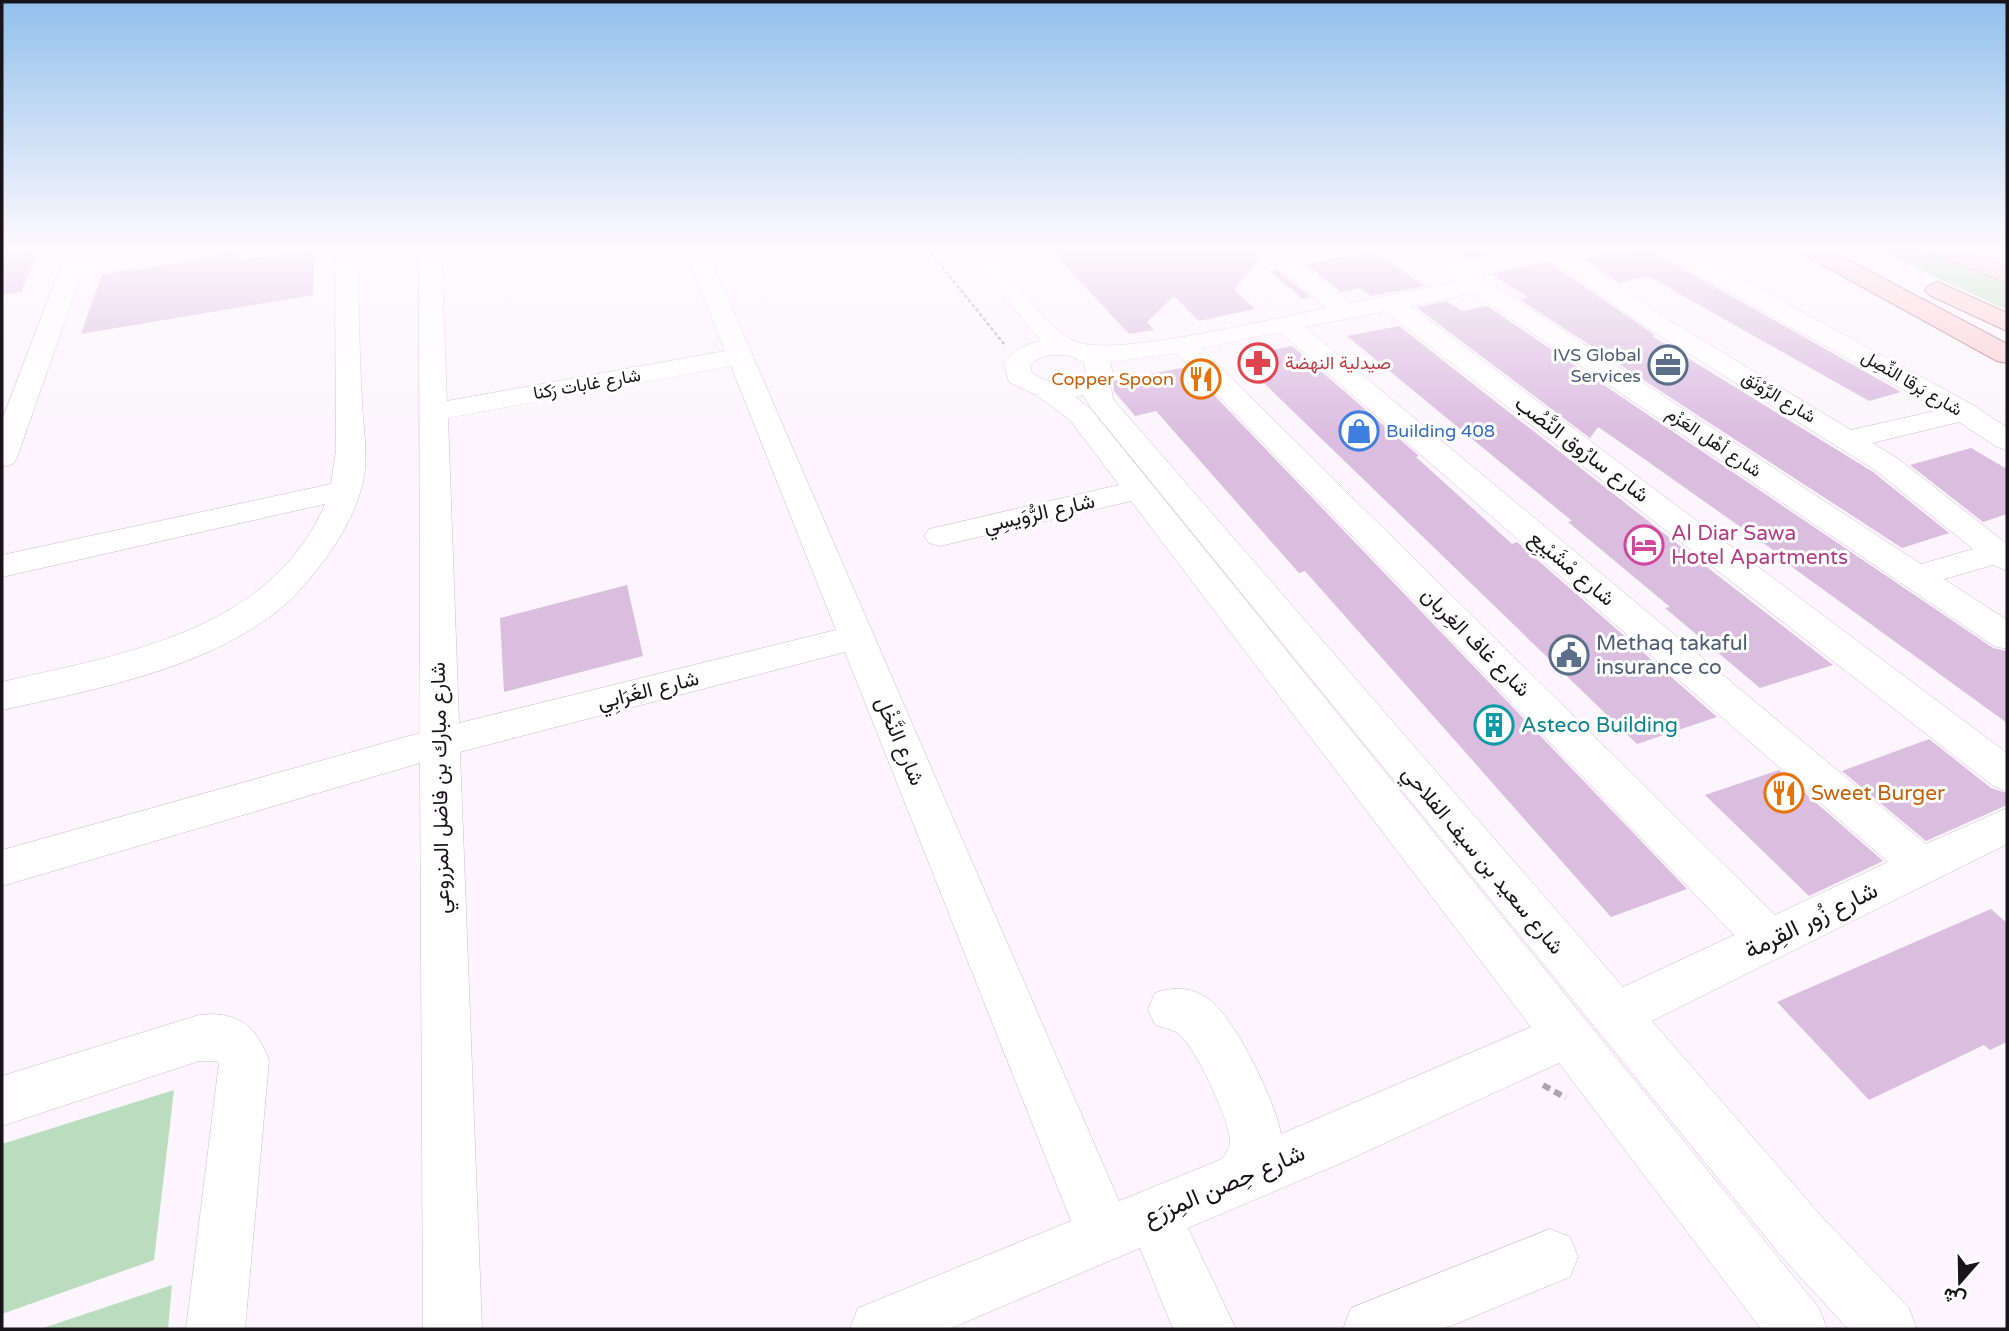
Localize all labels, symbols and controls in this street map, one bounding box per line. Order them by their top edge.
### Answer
pharmacy icon: صيدلية النهضة [1237,342,1279,384]
place label: IVS Global Services [1553,344,1641,387]
office icon: IVS Global Services [1647,344,1689,386]
street label: شارع بَرقا النِّصِل [1857,345,1966,422]
place label: صيدلية النهضة [1285,352,1391,374]
restaurant icon: Copper Spoon [1180,358,1222,400]
street label: شارع غابات رَكنا [532,364,643,405]
street label: شارع الرَّوْنَق [1737,366,1820,429]
place label: Copper Spoon [1051,368,1174,390]
street label: شارع سارُوق النَّصُب [1509,390,1654,509]
street label: شارع أهْل العَزْم [1662,402,1766,483]
shop icon: Building 408 [1338,410,1380,452]
place label: Building 408 [1386,420,1495,442]
street label: شارع الرُّوَيسِي [981,489,1098,542]
place label: Al Diar Sawa Hotel Apartments [1671,521,1848,570]
hotel icon: Al Diar Sawa Hotel Apartments [1623,524,1665,566]
street label: شارع مْشَيْبِع [1522,525,1620,614]
street label: شارع غاف الغِربان [1415,583,1535,703]
place label: Methaq takaful insurance co [1596,631,1748,680]
public building icon: Methaq takaful insurance co [1548,634,1590,676]
street label: شارع مبارك بن فاضل المزروعي [426,662,459,914]
street label: شارع الغَرَابِي [595,666,703,719]
street label: شارع النَّخْل [869,693,930,790]
building icon: Asteco Building [1473,704,1515,746]
place label: Asteco Building [1521,713,1678,738]
street label: شارع سعيد بن سيف الفلاحي [1393,761,1569,962]
restaurant icon: Sweet Burger [1763,772,1805,814]
place label: Sweet Burger [1811,781,1945,806]
street label: شارع زُور القِرمة [1740,876,1883,966]
street label: شارع حِصن المِزرَع [1139,1138,1310,1234]
north arrow [1925,1247,1995,1317]
text: ش [1940,1283,1969,1311]

